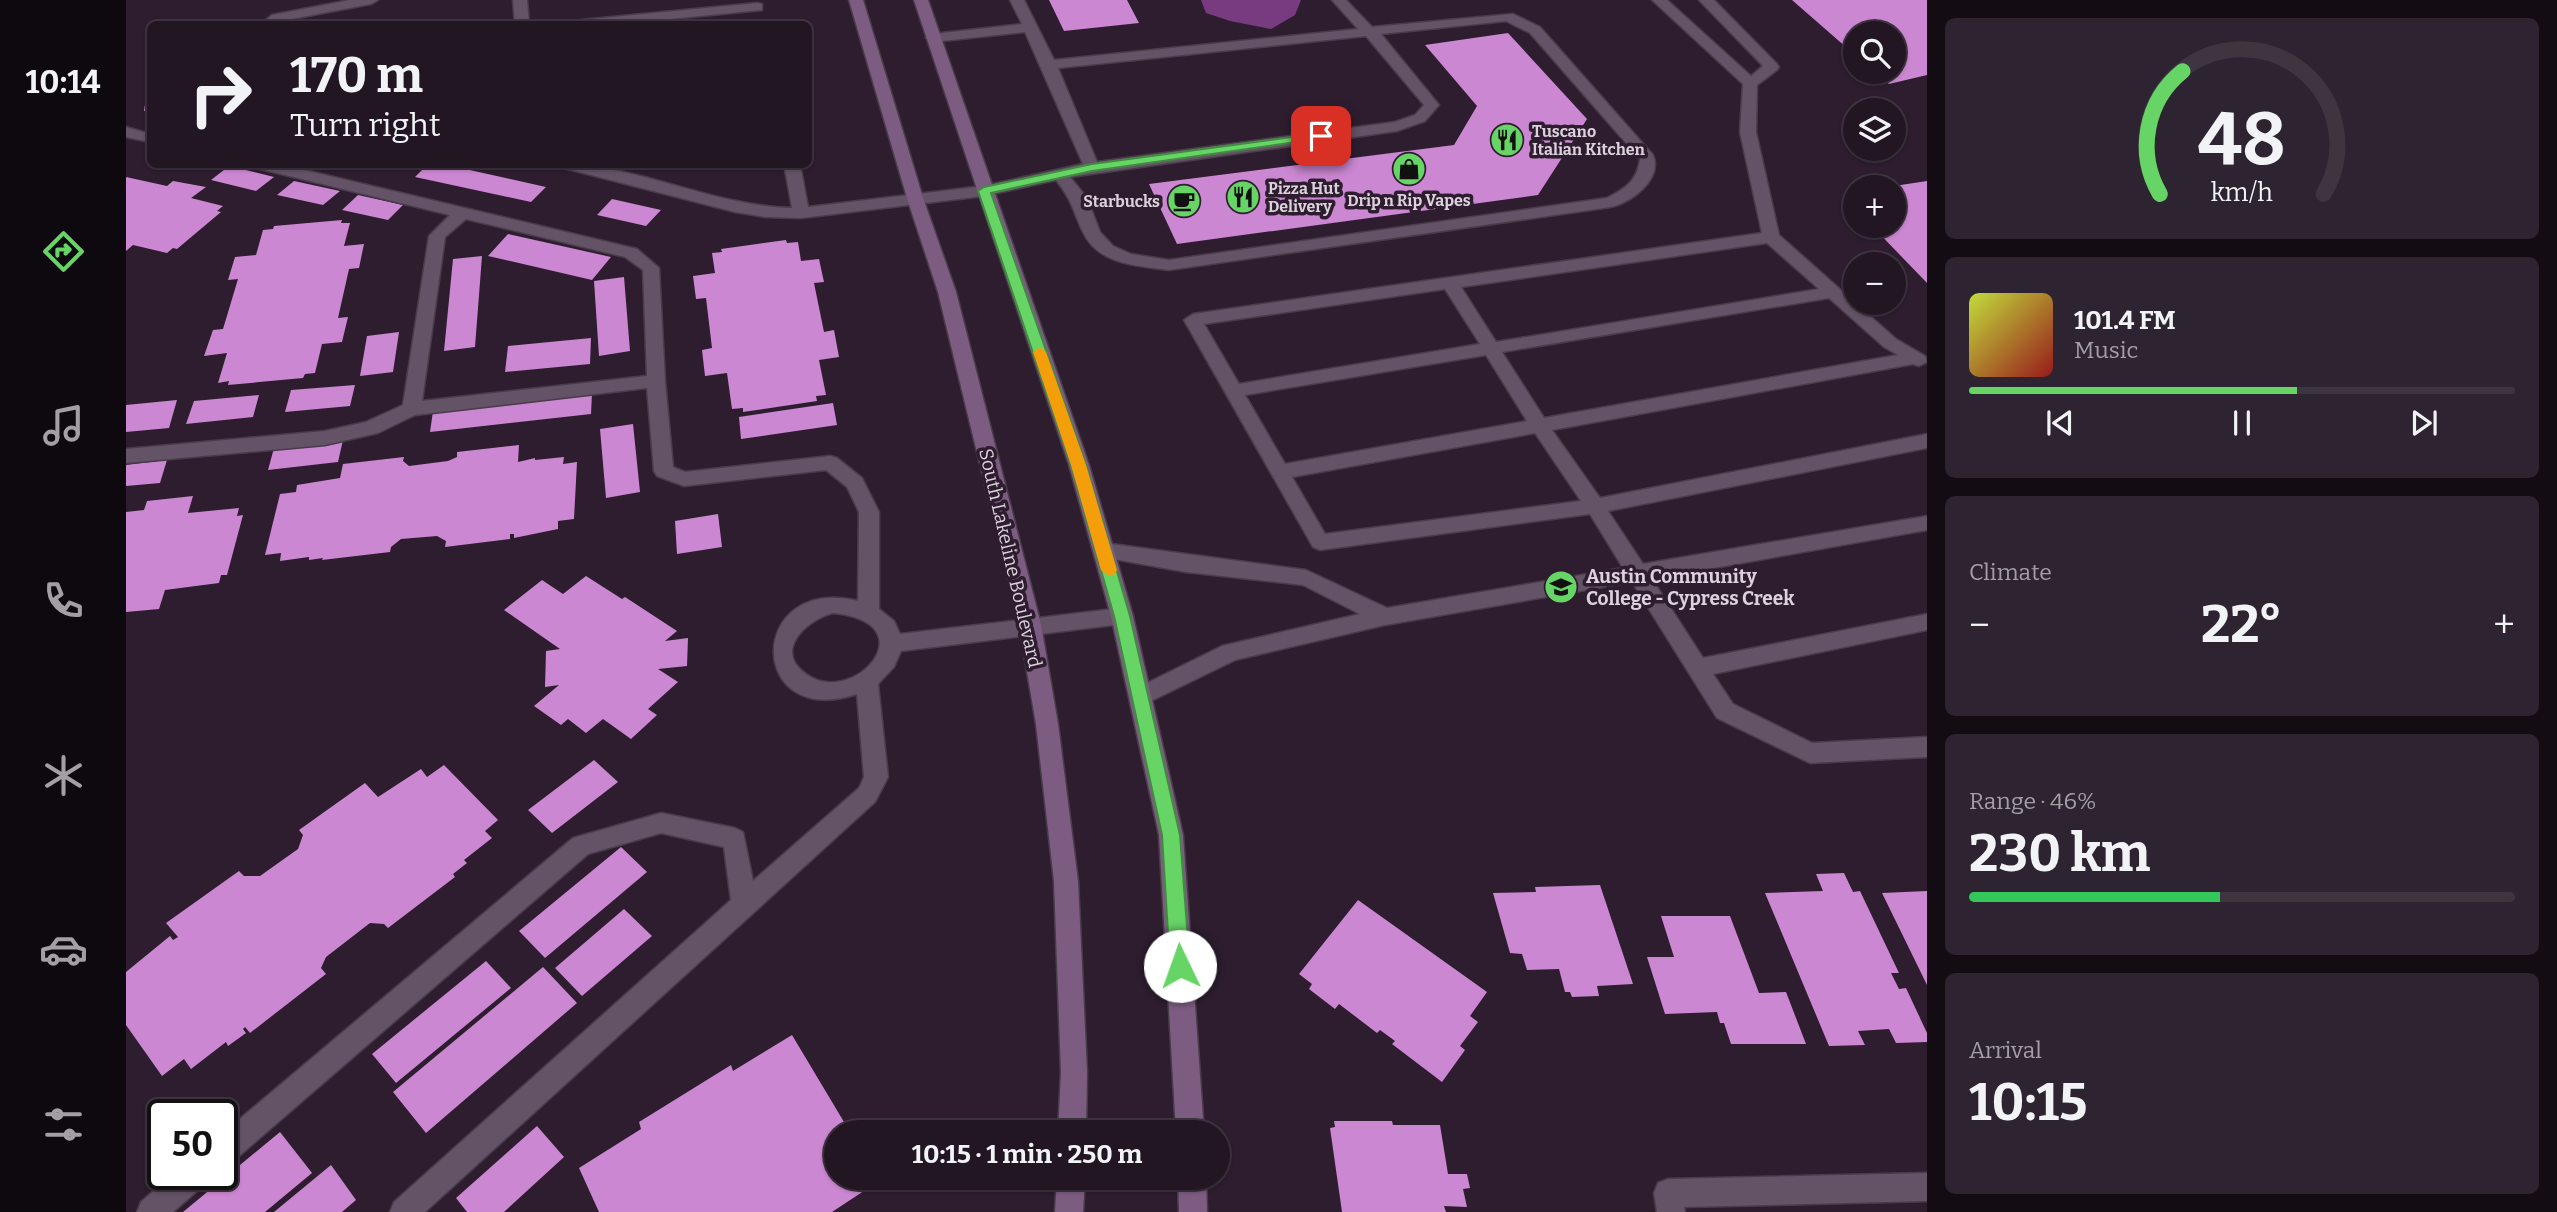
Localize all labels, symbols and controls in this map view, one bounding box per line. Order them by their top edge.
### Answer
map controls [1843,21,1906,315]
button: search [1843,21,1906,84]
text: 170 m [290,46,423,105]
icon: right [175,49,266,140]
text: 10:14 [26,63,100,101]
text: 48 [2198,97,2286,184]
button: layers [1843,98,1906,161]
text: Turn right [290,106,441,144]
pin [1291,106,1351,166]
icon: arrive [1302,117,1340,155]
restaurant icon: Tuscano Italian Kitchen [1488,121,1526,159]
place label: Tuscano Italian Kitchen [1532,122,1646,159]
shop icon: Drip n Rip Vapes [1390,150,1428,188]
button: + [1843,175,1906,238]
restaurant icon: Pizza Hut Delivery [1224,178,1262,216]
text: km/h [2211,178,2273,208]
place label: Pizza Hut Delivery [1268,179,1340,216]
cafe icon: Starbucks [1165,182,1203,220]
place label: Drip n Rip Vapes [1347,191,1471,210]
place label: Starbucks [1083,192,1160,211]
icon: directions [39,227,88,276]
button: − [1843,252,1906,315]
text: 101.4 FM [2074,305,2176,336]
text: Music [2074,336,2138,364]
icon: music [39,401,88,450]
icon: previous [2041,404,2079,442]
icon: pause [2223,404,2261,442]
icon: next [2405,404,2443,442]
street label: South Lakeline Boulevard [974,446,1047,670]
text: Climate [1969,558,2052,586]
place label: Austin Community College - Cypress Creek [1586,565,1795,610]
school or university icon: Austin Community College - Cypress Creek [1542,568,1580,606]
icon: phone [39,576,88,625]
text: 22° [2201,593,2282,656]
text: − [1969,602,1990,648]
text: + [2493,602,2515,648]
icon: climate [39,751,88,800]
text: Range · 46% [1969,787,2096,815]
text: 230 km [1969,822,2150,885]
icon: car [39,925,88,974]
position arrow [1143,929,1217,1003]
text: Arrival [1969,1036,2042,1064]
text: 10:15 [1969,1071,2088,1134]
speed limit sign: 50 [147,1099,238,1190]
icon: filters [39,1100,88,1149]
text: 10:15 · 1 min · 250 m [912,1139,1142,1170]

